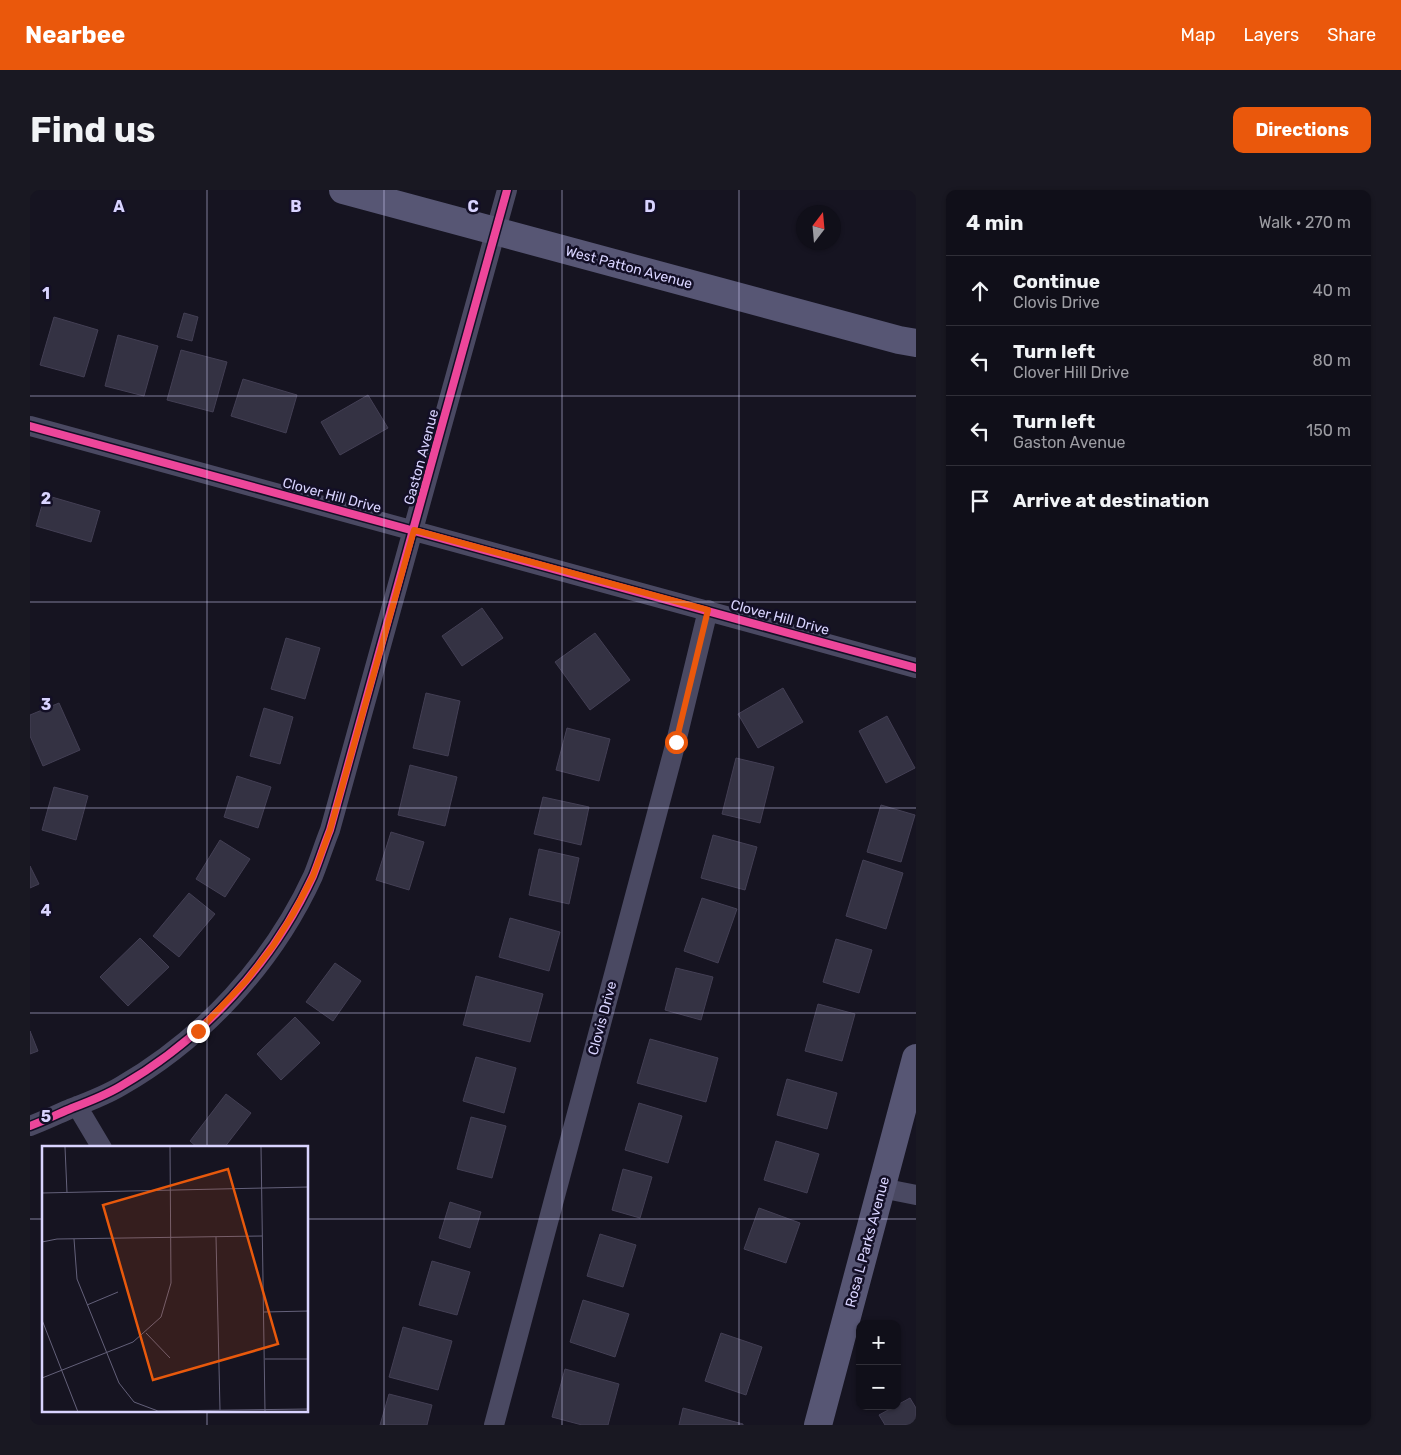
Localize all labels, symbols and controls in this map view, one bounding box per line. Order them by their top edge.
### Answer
text: Nearbee [25,21,125,49]
text: Map [1181,24,1216,46]
text: Layers [1244,24,1299,46]
text: Share [1327,24,1376,46]
button: Directions [1233,107,1371,153]
text: Find us [30,109,155,151]
text: A [113,197,125,216]
text: B [290,197,302,216]
text: C [467,197,479,216]
text: D [644,197,656,216]
north arrow [796,205,841,250]
text: 4 min [966,210,1024,235]
text: Walk · 270 m [1259,213,1351,232]
street label: West Patton Avenue [563,242,694,293]
text: Continue [1013,270,1100,293]
icon: ahead [966,277,994,305]
text: 40 m [1313,281,1351,300]
text: 1 [42,284,50,303]
text: Clovis Drive [1013,293,1100,312]
text: Turn left [1013,340,1095,363]
icon: left [966,347,994,375]
text: 80 m [1313,351,1351,370]
text: Clover Hill Drive [1013,363,1129,382]
street label: Gaston Avenue [401,407,442,507]
text: Turn left [1013,410,1095,433]
icon: left [966,417,994,445]
text: 150 m [1306,421,1351,440]
text: Gaston Avenue [1013,433,1126,452]
street label: Clover Hill Drive [281,474,383,517]
icon: arrive [966,487,994,515]
text: 2 [41,489,51,508]
text: Arrive at destination [1013,489,1209,512]
street label: Clover Hill Drive [729,596,831,639]
text: 3 [41,695,51,714]
route start [665,731,688,754]
text: 4 [41,901,52,920]
street label: Clovis Drive [584,979,621,1057]
route end [187,1020,210,1043]
text: 5 [41,1107,51,1126]
inset map [42,1146,309,1412]
street label: Rosa L Parks Avenue [842,1175,893,1309]
map controls [856,1320,901,1410]
button: + [856,1320,901,1365]
button: − [856,1365,901,1410]

